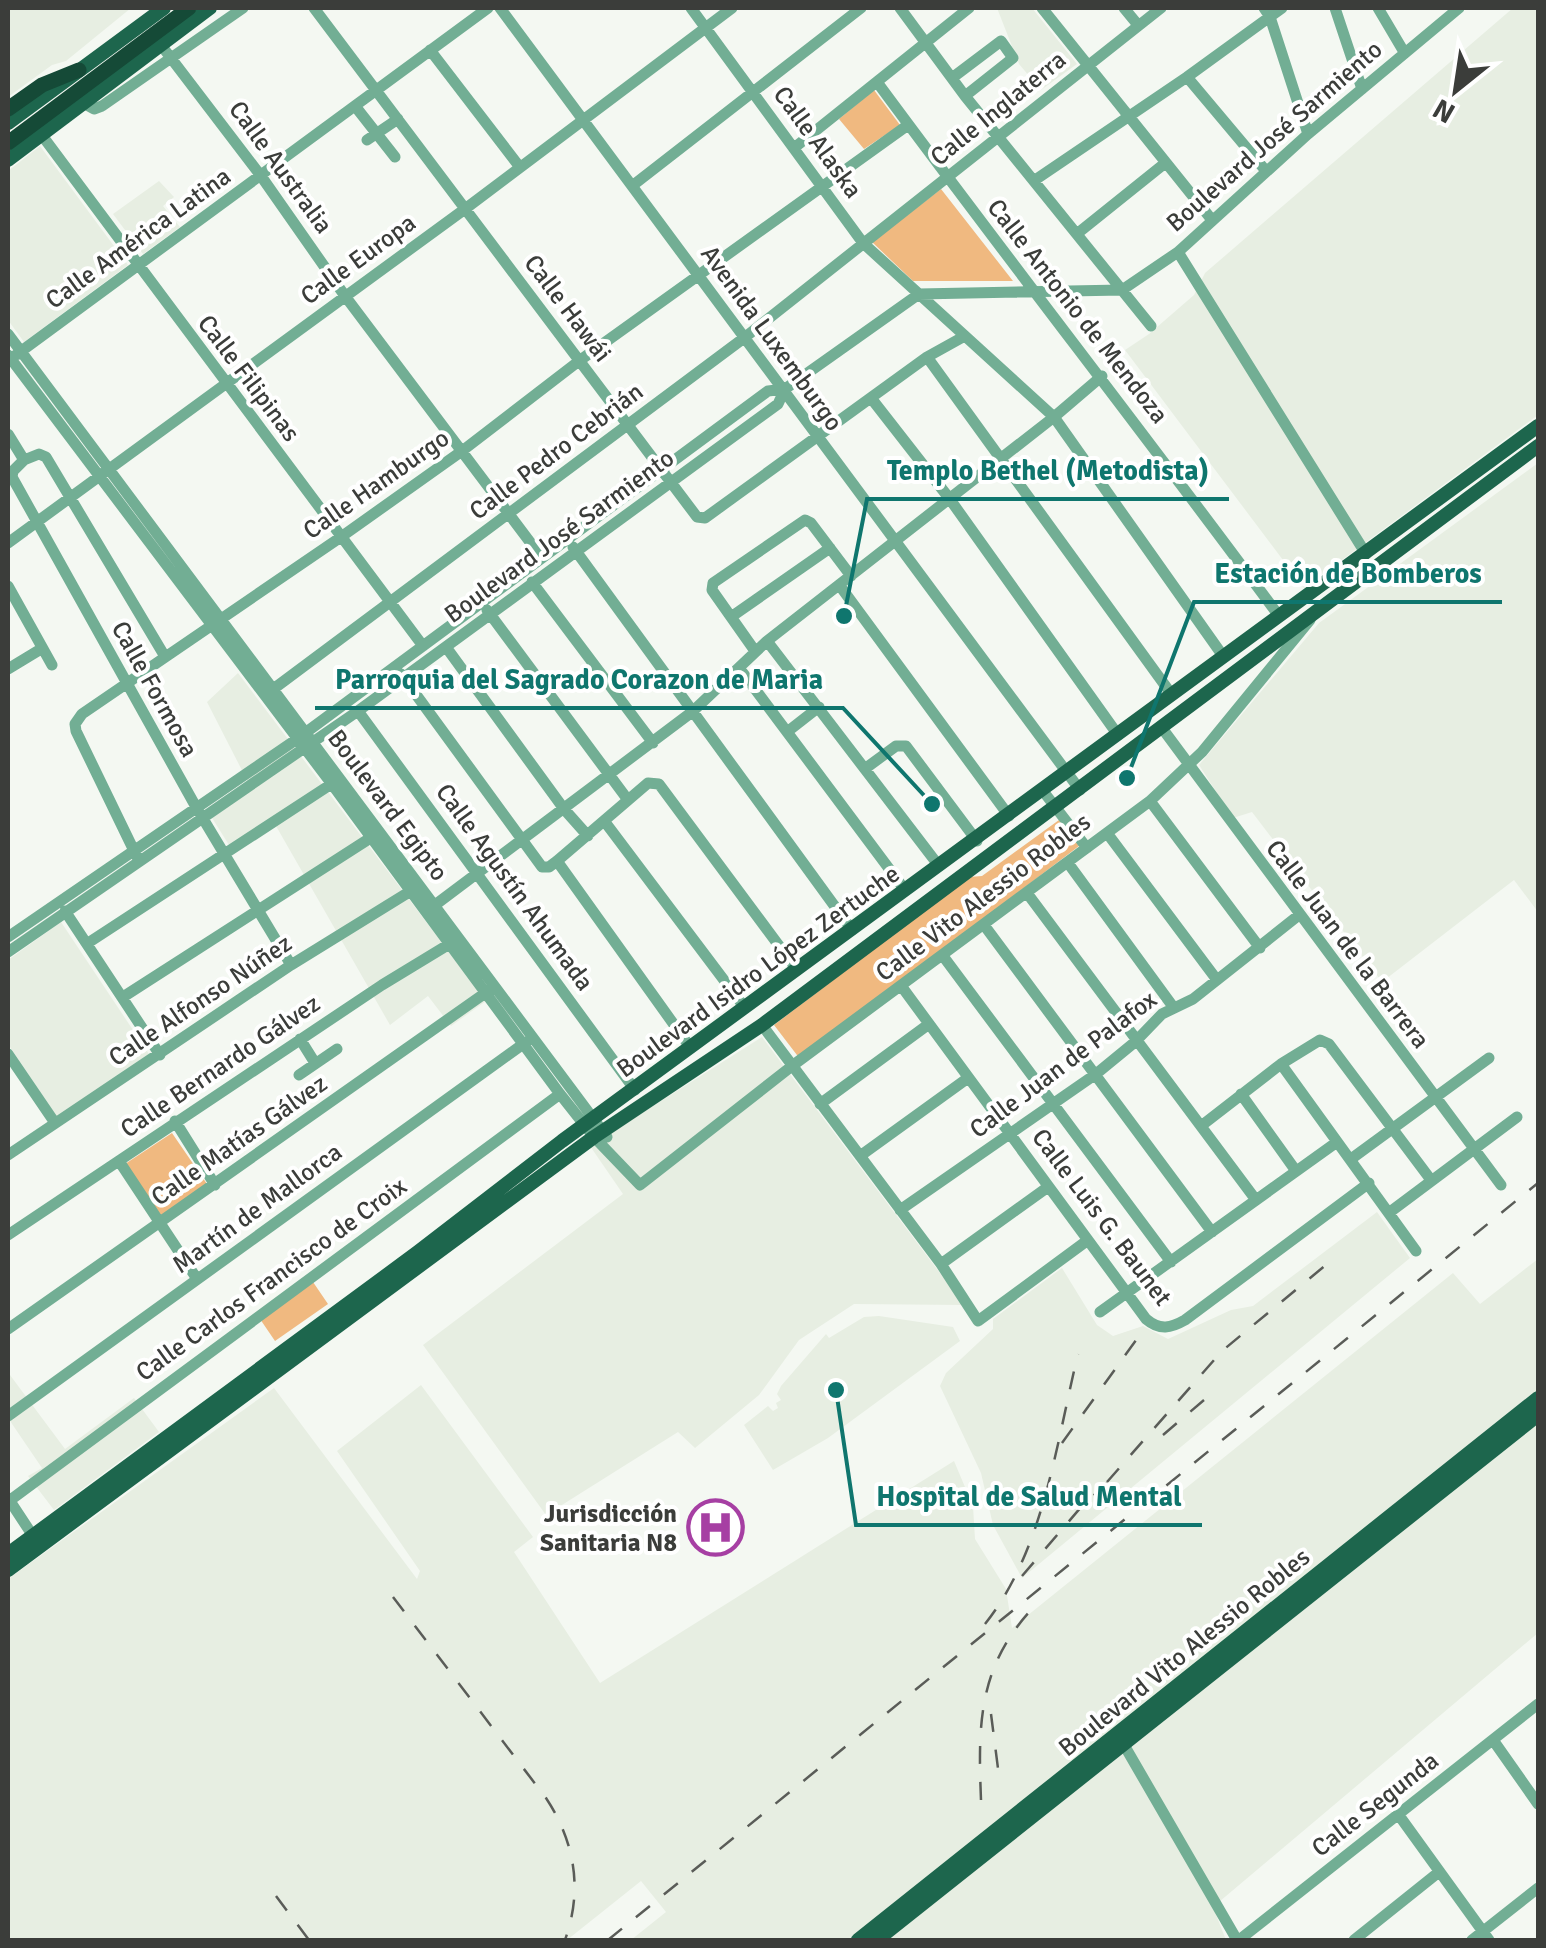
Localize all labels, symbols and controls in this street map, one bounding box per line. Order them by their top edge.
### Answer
street label: Boulevard José Sarmiento [1160,34,1388,238]
north arrow [1406,40,1506,140]
street label: Calle Inglaterra [924,44,1072,172]
street label: Calle Alaska [767,80,869,204]
text: N [1427,91,1461,130]
street label: Calle Australia [222,95,340,239]
street label: Calle América Latina [39,160,237,316]
street label: Calle Antonio de Mendoza [981,193,1175,429]
street label: Calle Europa [294,207,422,311]
street label: Avenida Luxemburgo [694,239,850,437]
street label: Calle Hawái [518,248,618,368]
street label: Calle Filipinas [191,308,307,448]
street label: Calle Pedro Cebrián [463,376,649,526]
street label: Calle Hamburgo [297,422,455,546]
callout: Templo Bethel (Metodista) [867,441,1229,499]
street label: Boulevard José Sarmiento [438,442,680,630]
text: Templo Bethel (Metodista) [887,454,1209,488]
callout: Estación de Bomberos [1194,544,1502,602]
text: Estación de Bomberos [1214,557,1482,591]
street label: Calle Formosa [105,616,205,762]
callout: Parroquia del Sagrado Corazon de Maria [315,650,843,708]
text: Parroquia del Sagrado Corazon de Maria [335,663,823,697]
street label: Boulevard Egipto [321,723,455,887]
street label: Calle Agustín Ahumada [429,777,601,997]
street label: Calle Vito Alessio Robles [869,806,1097,988]
street label: Calle Juan de la Barrera [1259,834,1437,1054]
street label: Boulevard Isidro López Zertuche [610,858,906,1084]
street label: Calle Alfonso Núñez [103,927,297,1073]
street label: Calle Juan de Palafox [963,983,1163,1144]
street label: Calle Bernardo Gálvez [114,988,326,1144]
street label: Calle Matías Gálvez [145,1068,333,1212]
street label: Calle Luis G. Baunet [1025,1122,1179,1312]
street label: Martín de Mallorca [166,1136,348,1280]
street label: Calle Carlos Francisco de Croix [130,1170,413,1388]
callout: Hospital de Salud Mental [856,1467,1202,1525]
text: Hospital de Salud Mental [876,1480,1182,1514]
hospital icon: Jurisdicción Sanitaria N8 [686,1497,746,1557]
place label: Jurisdicción Sanitaria N8 [540,1498,677,1558]
street label: Boulevard Vito Alessio Robles [1052,1541,1316,1763]
street label: Calle Segunda [1305,1745,1445,1863]

